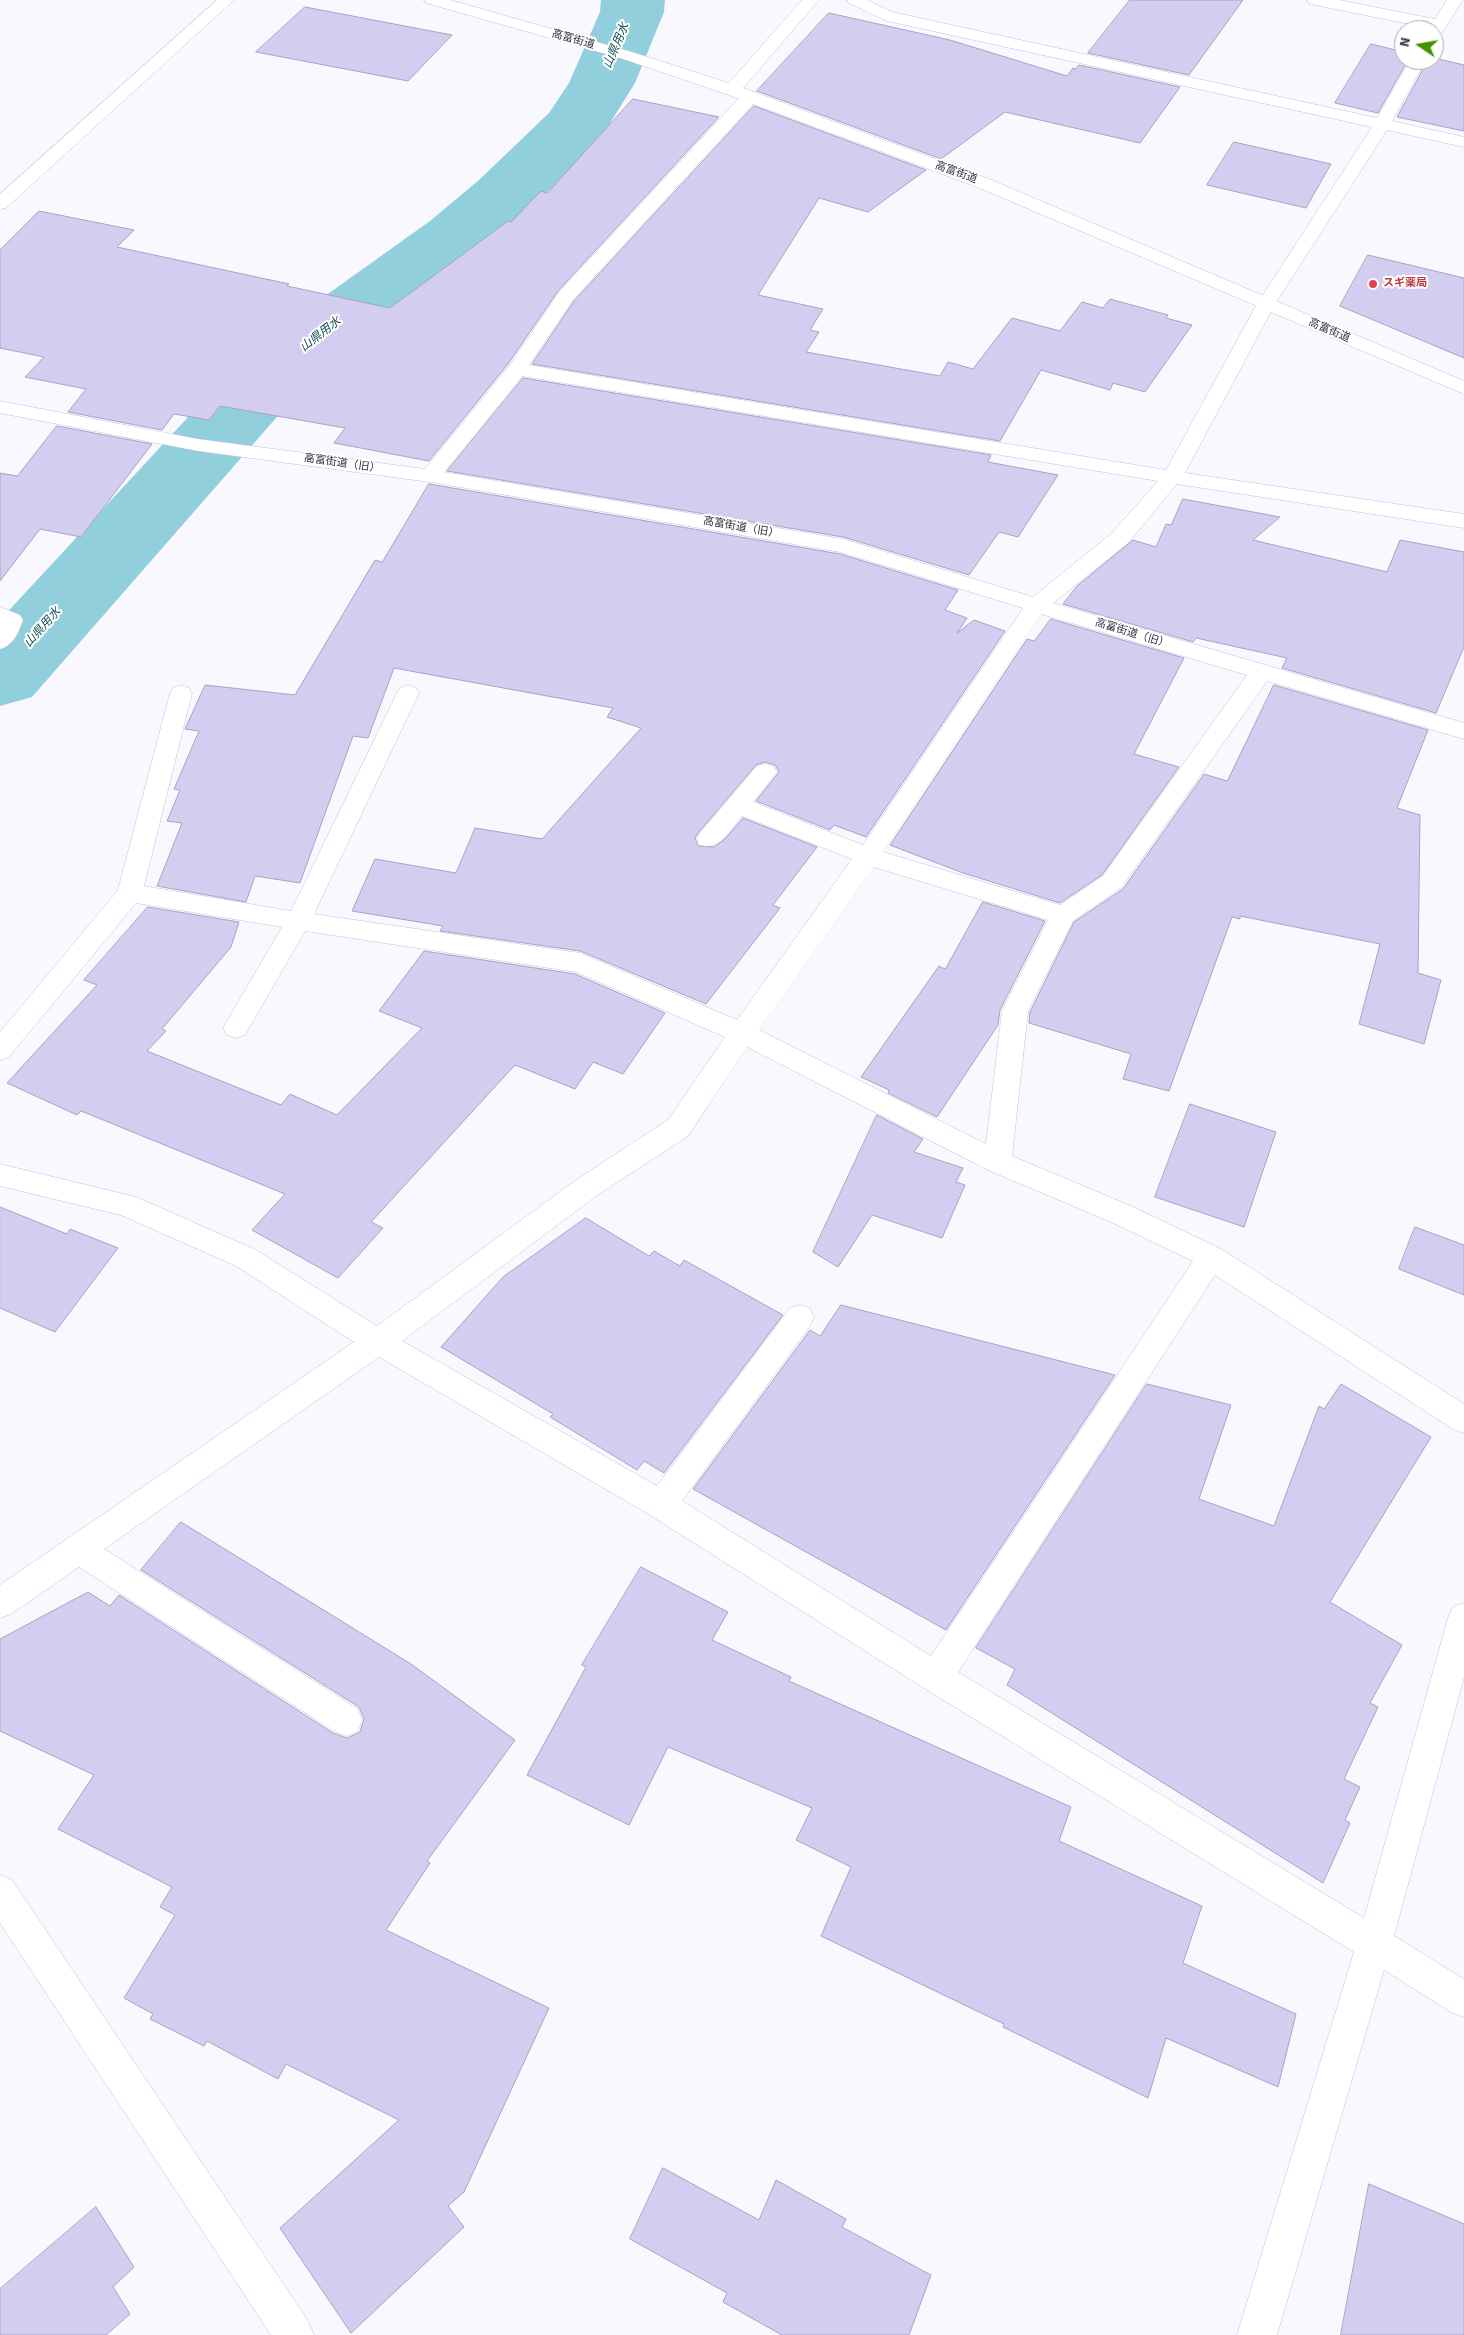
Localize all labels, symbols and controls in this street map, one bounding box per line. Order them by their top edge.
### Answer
north arrow [1394,20,1444,70]
water label: 山県用水 [601,21,633,71]
street label: 高富街道 [550,28,596,52]
text: N [1395,35,1416,49]
street label: 高富街道 [933,159,979,187]
place label: スギ薬局 [1383,277,1427,291]
marker: スギ薬局 [1367,278,1379,290]
water label: 山県用水 [298,315,344,355]
street label: 高富街道 [1306,316,1352,346]
street label: 高富街道（旧） [303,452,381,476]
street label: 高富街道（旧） [702,515,780,541]
water label: 山県用水 [22,605,64,651]
street label: 高富街道（旧） [1093,616,1171,652]

